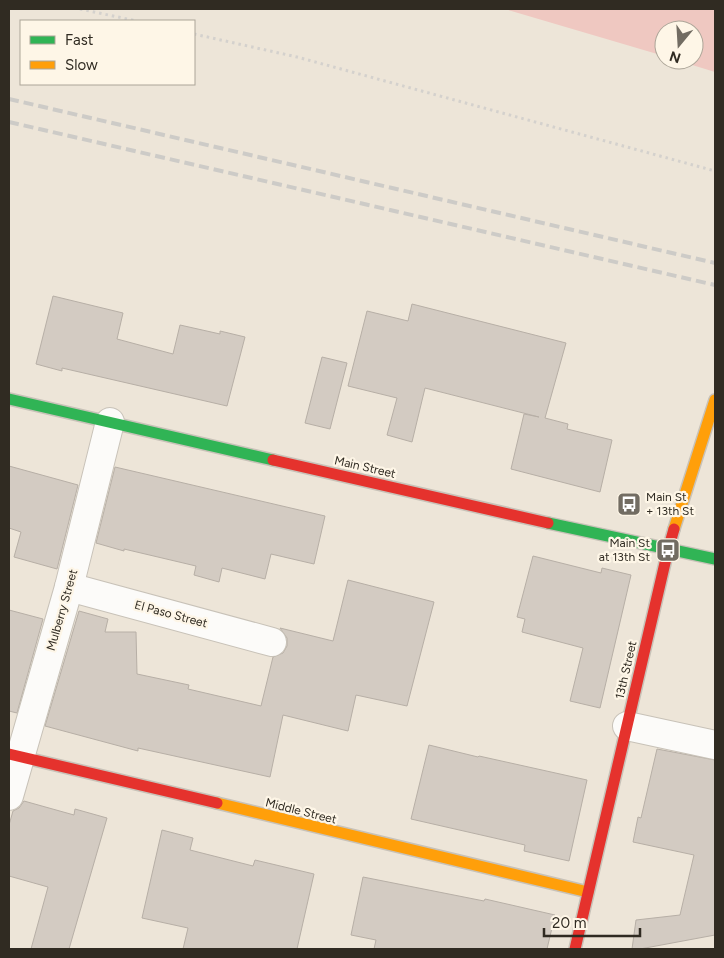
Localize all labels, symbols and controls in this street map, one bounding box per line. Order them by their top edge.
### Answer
legend [20,20,195,85]
north arrow [654,20,704,70]
text: Fast [65,31,94,49]
text: N [667,47,683,67]
text: Slow [65,56,98,74]
street label: Main Street [333,453,397,481]
place label: Main St + 13th St [646,490,694,518]
bus stop icon: Main St + 13th St [616,491,642,517]
place label: Main St at 13th St [599,536,650,564]
bus stop icon: Main St at 13th St [655,537,681,563]
street label: Mulberry Street [44,567,80,652]
street label: El Paso Street [133,598,209,631]
street label: 13th Street [613,639,640,700]
street label: Middle Street [264,795,338,827]
scale bar [544,906,640,938]
text: 20 m [552,914,586,932]

